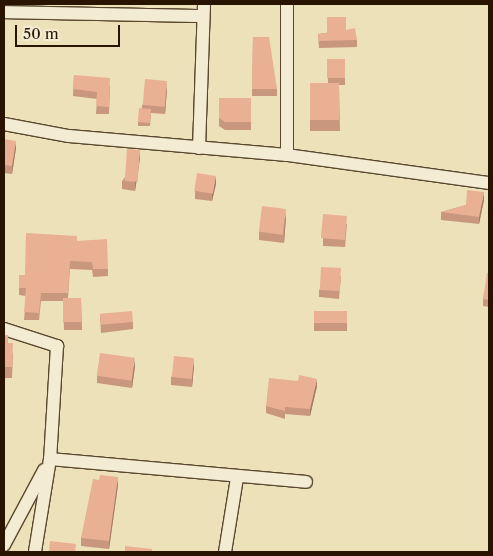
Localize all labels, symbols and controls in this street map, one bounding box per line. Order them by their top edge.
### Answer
scale bar [18,15,122,47]
text: 50 m [23,24,59,43]

